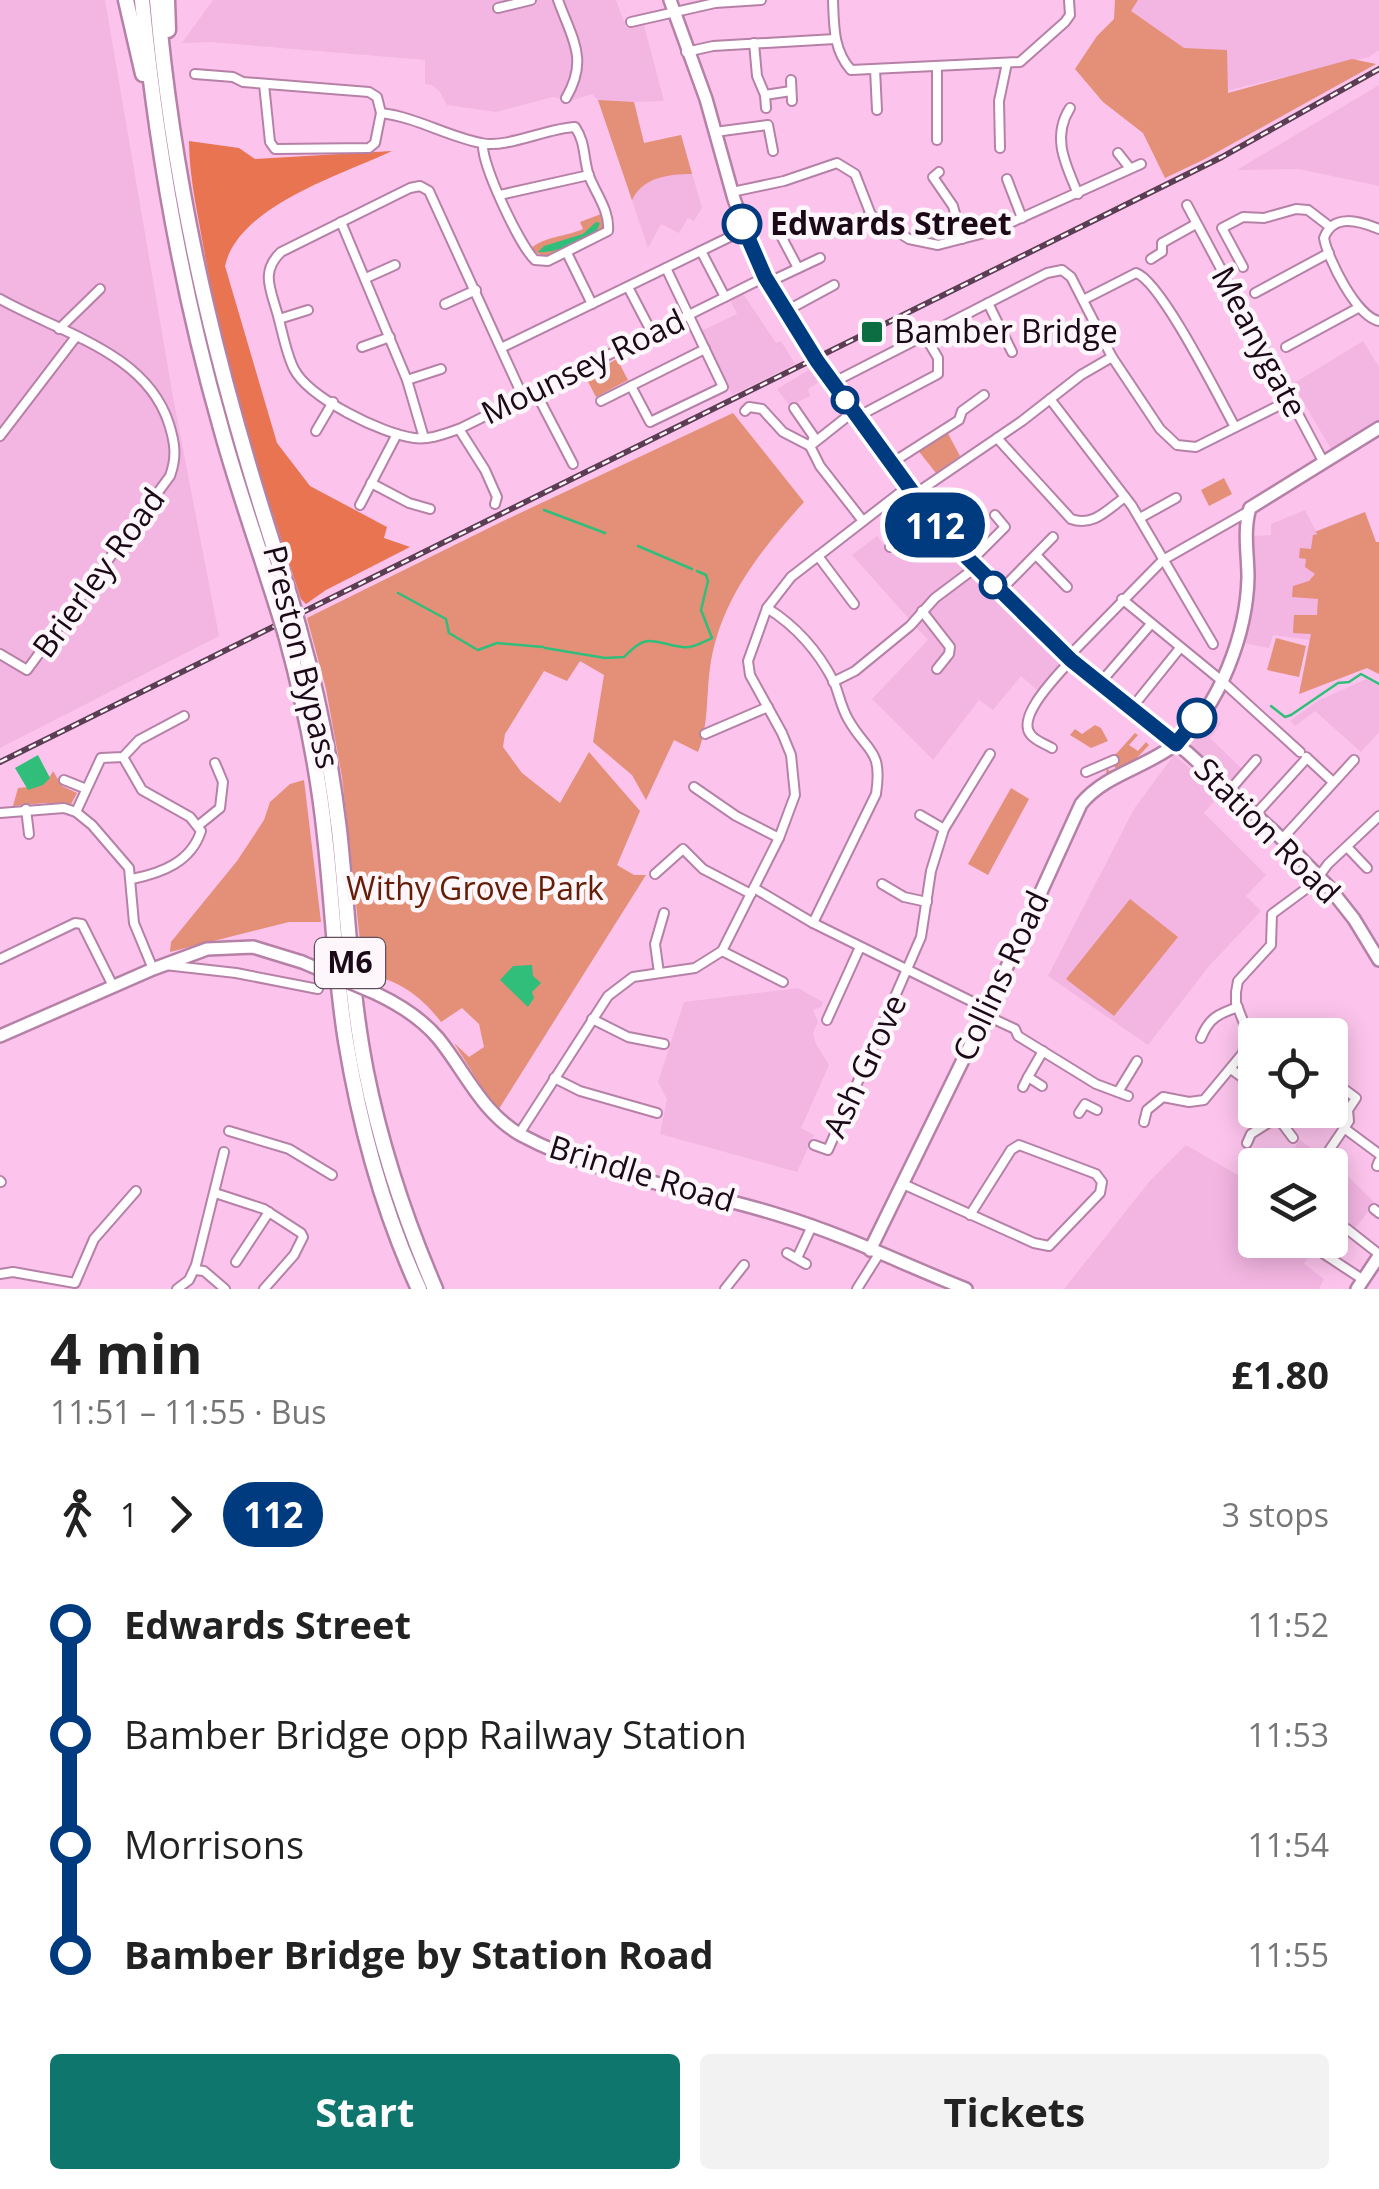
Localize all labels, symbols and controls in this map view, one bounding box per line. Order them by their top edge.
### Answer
place label: Edwards Street [770,201,1012,244]
marker: Edwards Street [723,205,761,243]
street label: Meanygate [1203,258,1318,424]
street label: Mounsey Road [474,298,691,433]
place label: Bamber Bridge [894,309,1118,352]
marker: Bamber Bridge [859,319,885,345]
unlabelled marker [832,387,858,413]
street label: Brierley Road [22,479,174,666]
line badge: 112 [878,492,992,558]
text: 112 [905,502,965,549]
street label: Preston Bypass [254,540,351,773]
unlabelled marker [980,572,1006,598]
unlabelled marker [1178,699,1216,737]
street label: Station Road [1186,748,1350,912]
park label: Withy Grove Park [346,866,604,909]
street label: Collins Road [941,883,1058,1067]
road number: M6 [315,938,385,988]
street label: Ash Grove [812,987,915,1144]
map controls [1238,1018,1348,1258]
button: locate [1238,1018,1348,1128]
street label: Brindle Road [544,1124,740,1221]
button: layers [1238,1148,1348,1258]
text: 4 min [50,1315,203,1390]
text: £1.80 [1231,1348,1329,1400]
text: 11:51 – 11:55 · Bus [50,1390,326,1433]
icon: walk [50,1487,105,1542]
icon: forward [153,1487,208,1542]
text: 112 [243,1491,303,1538]
text: 1 [120,1493,138,1536]
text: 3 stops [1222,1493,1329,1536]
text: Edwards Street [124,1598,411,1650]
text: 11:52 [1247,1603,1329,1646]
text: Bamber Bridge opp Railway Station [124,1708,747,1760]
text: 11:53 [1247,1713,1329,1756]
text: Morrisons [124,1818,304,1870]
text: 11:54 [1247,1823,1329,1866]
text: Bamber Bridge by Station Road [124,1928,714,1980]
text: 11:55 [1247,1933,1329,1976]
button: Start [50,2054,680,2169]
button: Tickets [700,2054,1329,2169]

